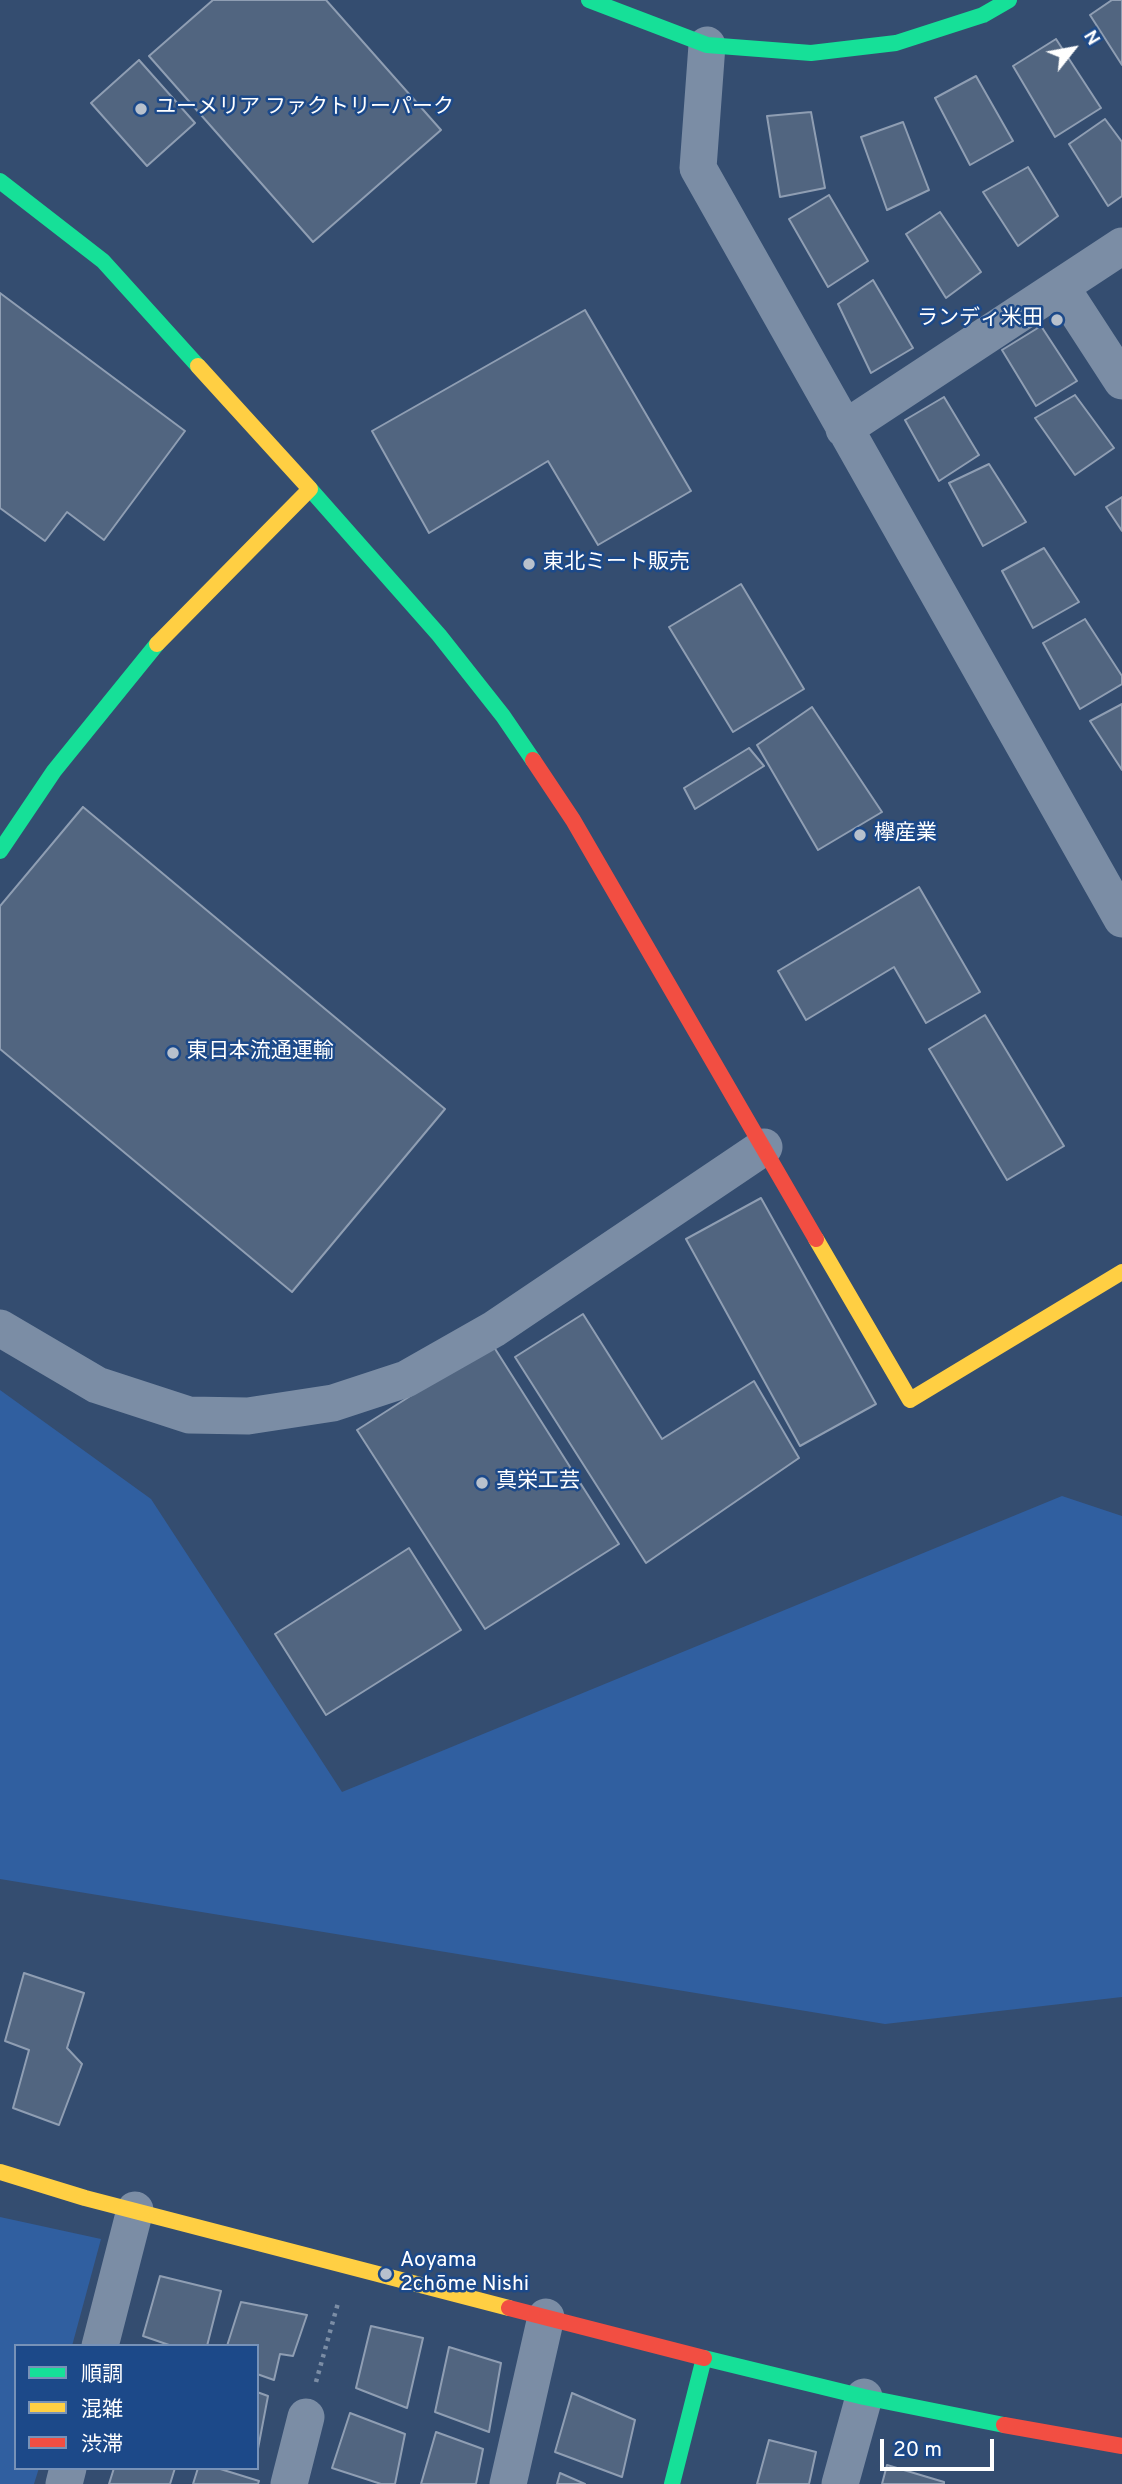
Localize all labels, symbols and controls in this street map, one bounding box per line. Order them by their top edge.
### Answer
north arrow [1038,14,1108,84]
text: N [1077,26,1105,50]
place label: ユーメリア ファクトリーパーク [155,96,454,122]
marker: ユーメリア ファクトリーパーク [133,101,149,117]
place label: ランディ米田 [917,307,1043,333]
marker: ランディ米田 [1049,312,1065,328]
place label: 東北ミート販売 [543,551,690,577]
marker: 東北ミート販売 [521,556,537,572]
place label: 欅産業 [874,822,937,848]
marker: 欅産業 [852,827,868,843]
place label: 東日本流通運輸 [187,1040,334,1066]
marker: 東日本流通運輸 [165,1045,181,1061]
place label: 真栄工芸 [496,1470,580,1496]
marker: 真栄工芸 [474,1475,490,1491]
place label: Aoyama 2chōme Nishi [400,2249,529,2299]
marker: Aoyama 2chōme Nishi [378,2266,394,2282]
legend [14,2344,259,2470]
text: 順調 [81,2362,123,2389]
text: 混雑 [81,2397,123,2424]
scale bar [884,2424,998,2468]
text: 渋滞 [81,2432,123,2459]
text: 20 m [893,2437,942,2464]

